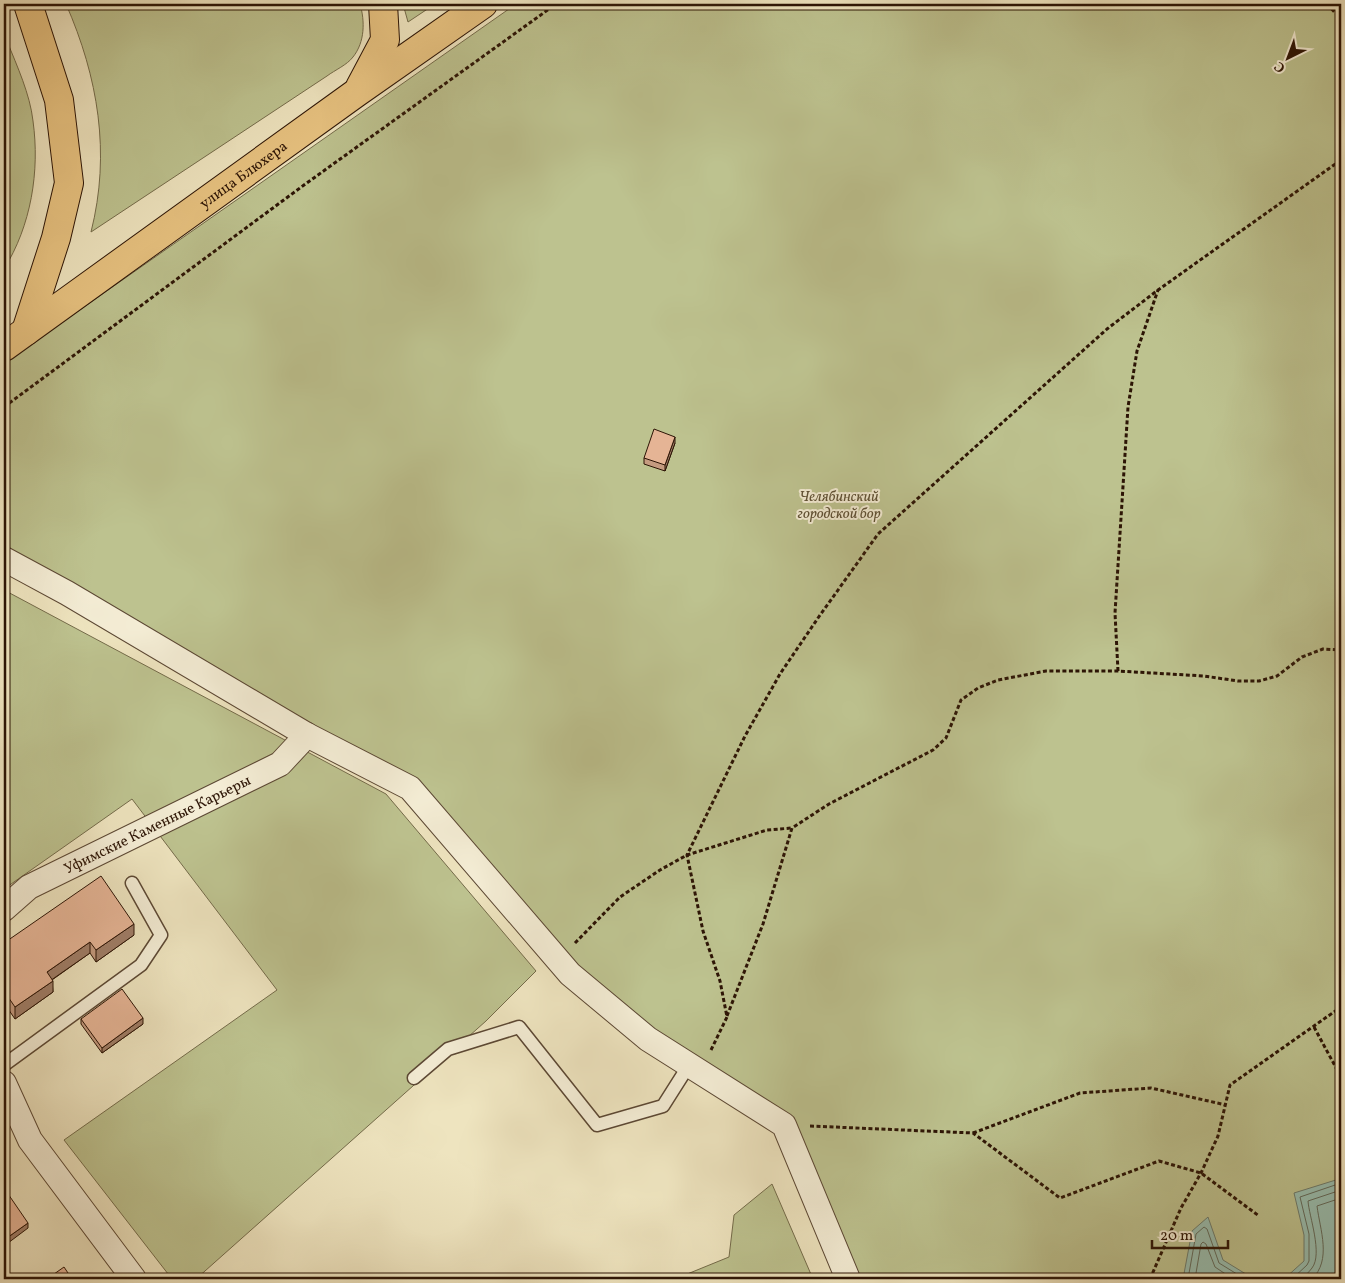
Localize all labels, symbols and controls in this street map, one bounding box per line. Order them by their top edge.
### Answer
north arrow [1262,32,1312,82]
text: С [1271,56,1290,77]
street label: улица Блюхера [196,137,292,215]
park label: Челябинский городской бор [798,487,880,525]
street label: Уфимские Каменные Карьеры [61,771,255,880]
scale bar [1152,1218,1229,1250]
text: 20 m [1160,1226,1193,1247]

